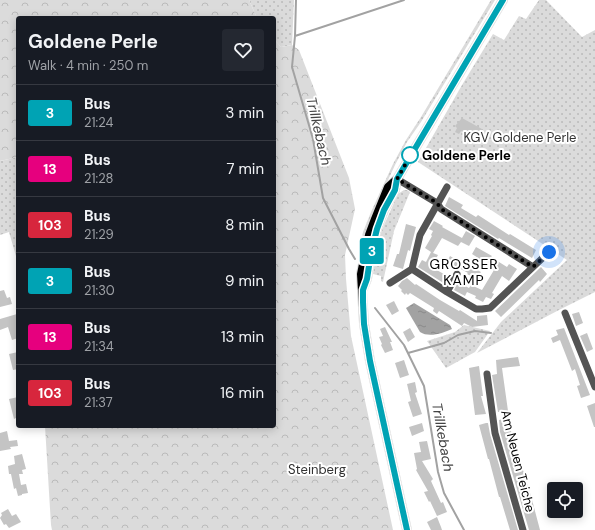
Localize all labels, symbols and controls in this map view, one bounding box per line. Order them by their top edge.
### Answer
text: Goldene Perle [28,29,158,54]
button: heart [222,29,264,71]
text: Walk · 4 min · 250 m [28,57,148,74]
text: Bus [84,94,111,114]
water label: Trillkebach [302,95,336,167]
text: 3 min [226,103,264,123]
text: 3 [46,104,54,122]
text: 21:24 [84,114,113,131]
park label: KGV Goldene Perle [463,129,577,146]
marker: Goldene Perle [401,146,419,164]
place label: Goldene Perle [422,147,511,164]
text: Bus [84,150,111,170]
text: 7 min [226,159,264,179]
text: 13 [43,160,57,178]
text: 21:28 [84,170,113,187]
text: Bus [84,206,111,226]
text: 8 min [225,215,264,235]
text: 103 [38,216,62,234]
text: 21:29 [84,226,114,243]
line badge: 3 [359,238,385,264]
text: 3 [368,242,376,260]
your location [539,242,559,262]
district label: GROSSER KAMP [429,255,499,289]
text: Bus [84,262,111,282]
text: 9 min [225,271,264,291]
text: 3 [46,272,54,290]
text: 21:30 [84,282,115,299]
text: Bus [84,318,111,338]
text: 13 min [221,327,264,347]
text: 13 [43,328,57,346]
text: 21:34 [84,338,114,355]
text: Bus [84,374,111,394]
text: 16 min [220,383,264,403]
text: 103 [38,384,62,402]
text: 21:37 [84,394,113,411]
water label: Trillkebach [428,401,458,473]
street label: Am Neuen Teiche [497,408,539,514]
park label: Steinberg [288,461,346,478]
map controls [547,482,583,518]
button: locate [547,482,583,518]

